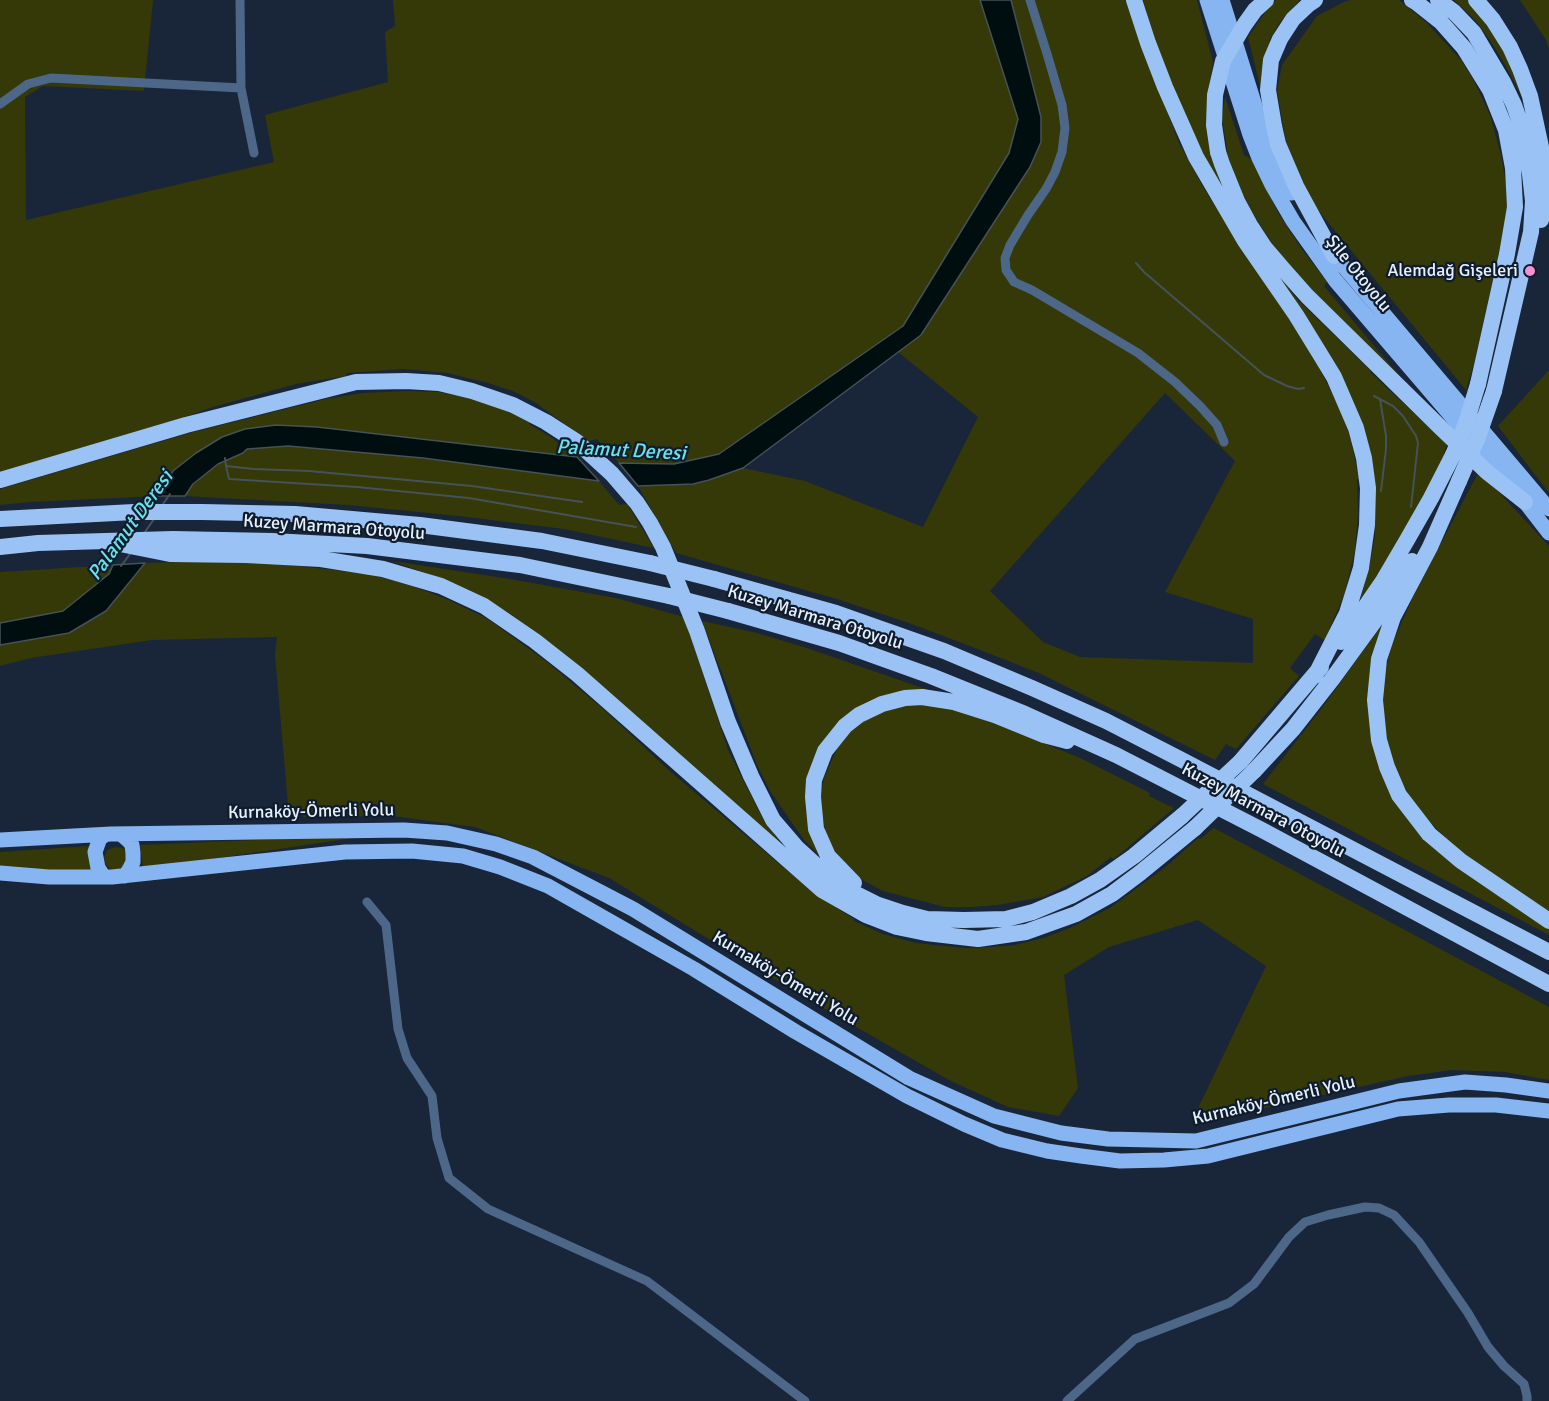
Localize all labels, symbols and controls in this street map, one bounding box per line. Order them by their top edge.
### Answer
street label: Şile Otoyolu [1321,231,1395,317]
place label: Alemdağ Gişeleri [1387,260,1518,282]
marker: Alemdağ Gişeleri [1523,264,1537,278]
water label: Palamut Deresi [556,436,686,466]
water label: Palamut Deresi [83,467,179,585]
street label: Kuzey Marmara Otoyolu [242,511,426,545]
street label: Kuzey Marmara Otoyolu [725,581,905,655]
street label: Kuzey Marmara Otoyolu [1178,759,1348,863]
street label: Kurnaköy-Ömerli Yolu [228,800,394,824]
street label: Kurnaköy-Ömerli Yolu [708,927,862,1031]
street label: Kurnaköy-Ömerli Yolu [1190,1072,1358,1130]

